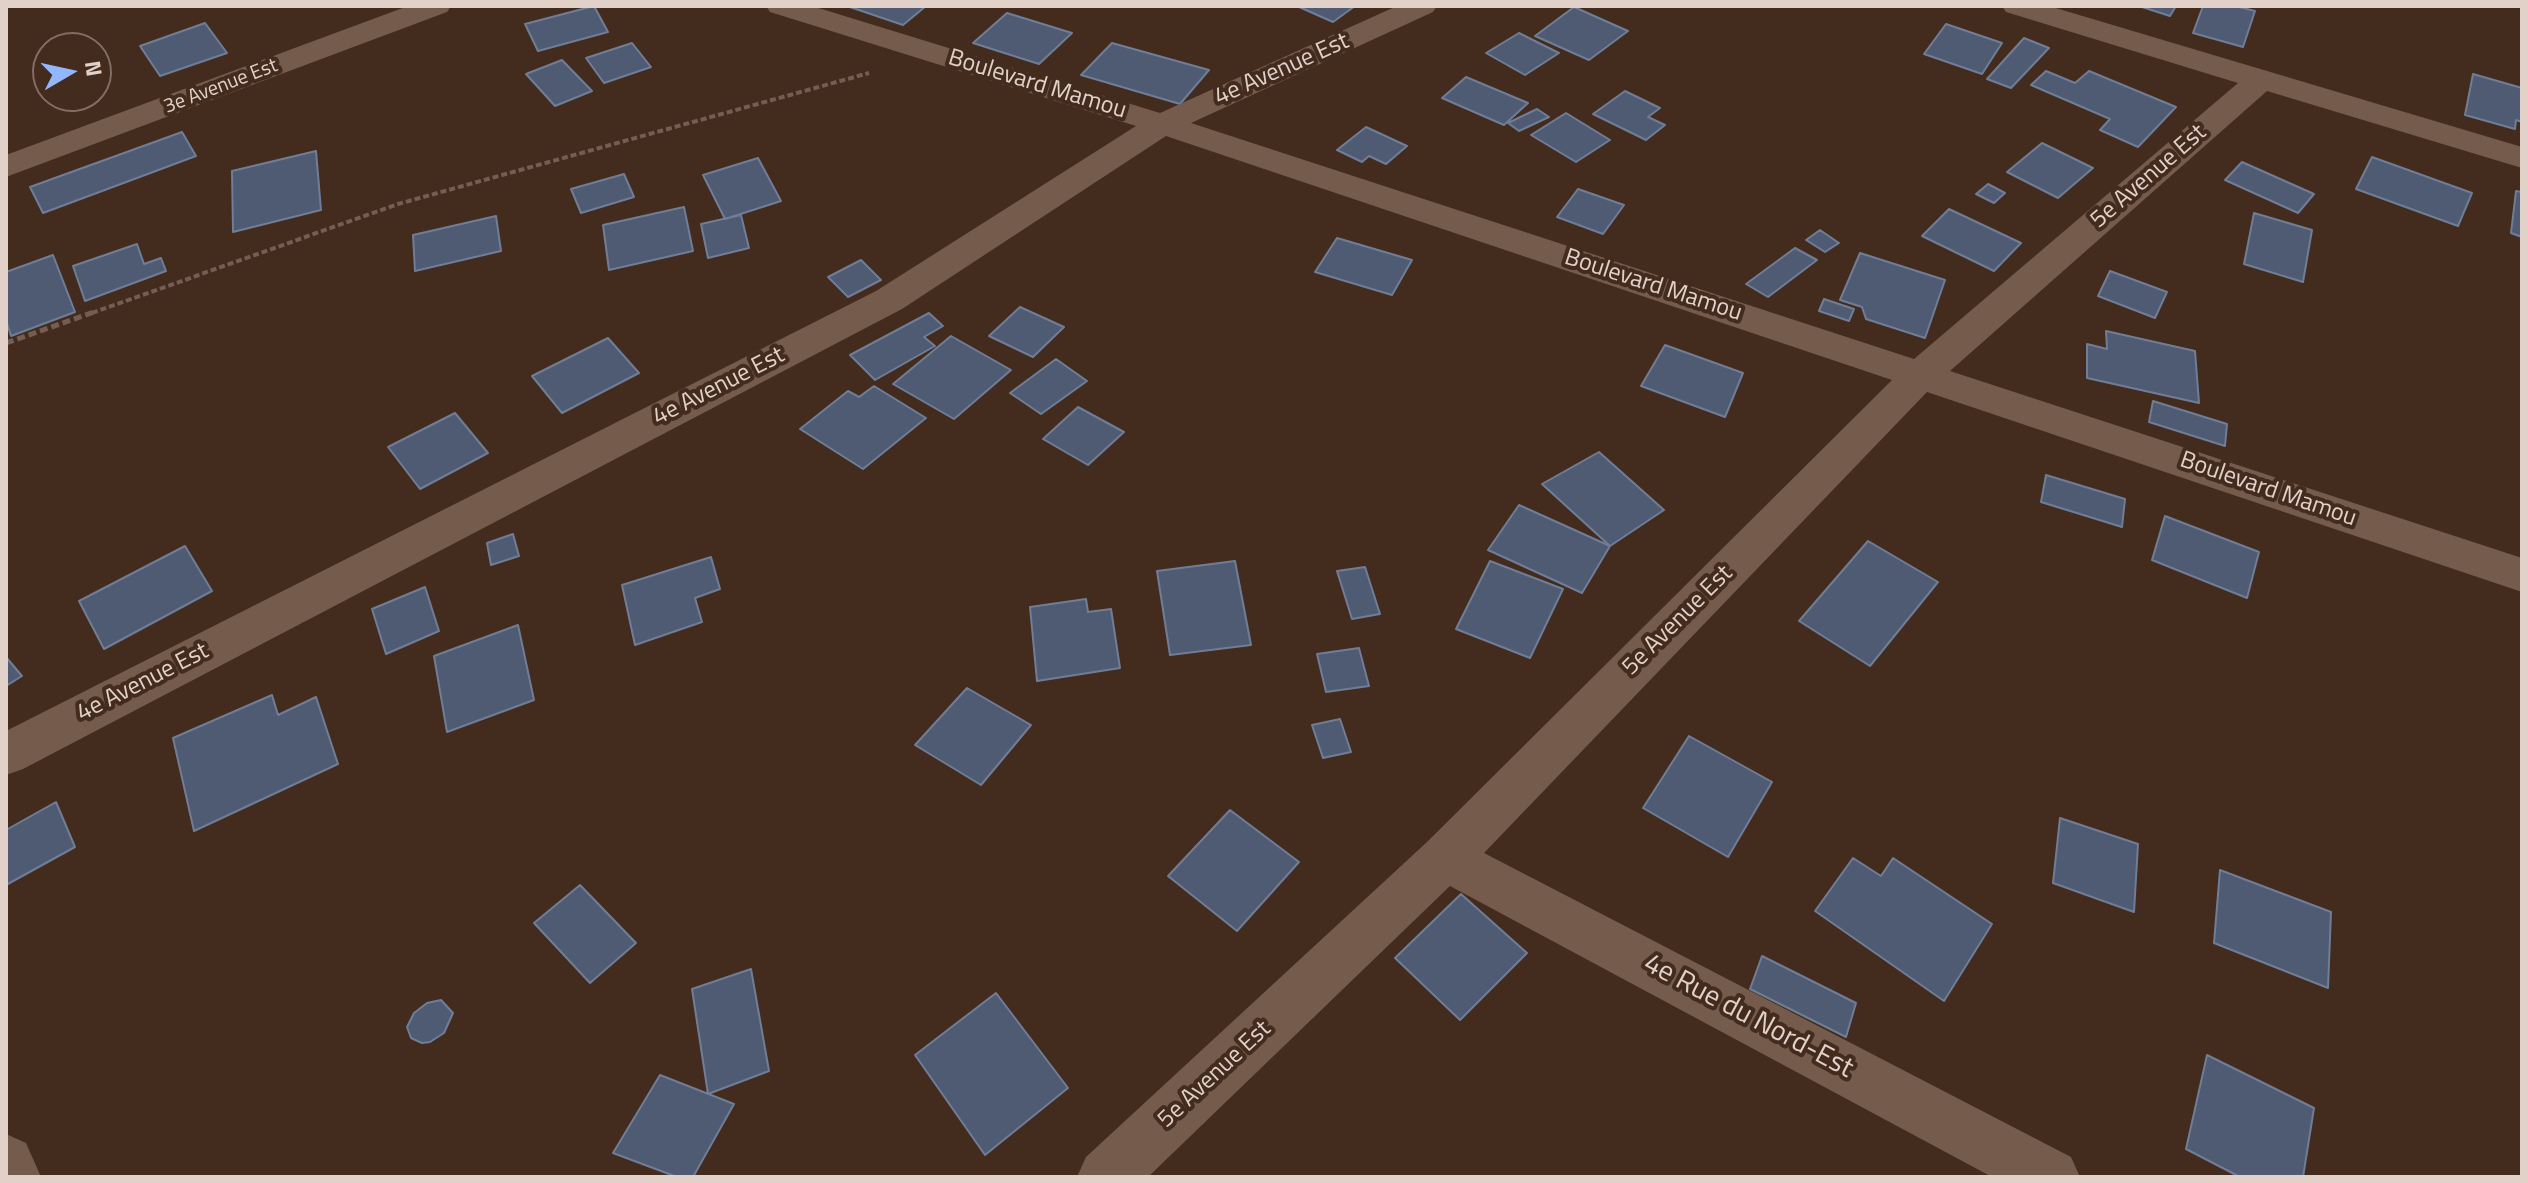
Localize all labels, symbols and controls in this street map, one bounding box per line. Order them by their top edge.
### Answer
street label: 4e Avenue Est [1210,28,1354,112]
north arrow [32,32,112,112]
street label: Boulevard Mamou [944,44,1130,126]
street label: 3e Avenue Est [161,54,281,120]
text: N [76,58,112,79]
street label: 5e Avenue Est [2085,119,2213,235]
street label: Boulevard Mamou [1561,244,1745,328]
street label: 4e Avenue Est [648,341,790,433]
street label: Boulevard Mamou [2176,446,2360,534]
street label: 5e Avenue Est [1617,560,1739,682]
street label: 4e Avenue Est [72,637,214,729]
street label: 4e Rue du Nord-Est [1637,948,1859,1086]
street label: 5e Avenue Est [1153,1015,1277,1135]

